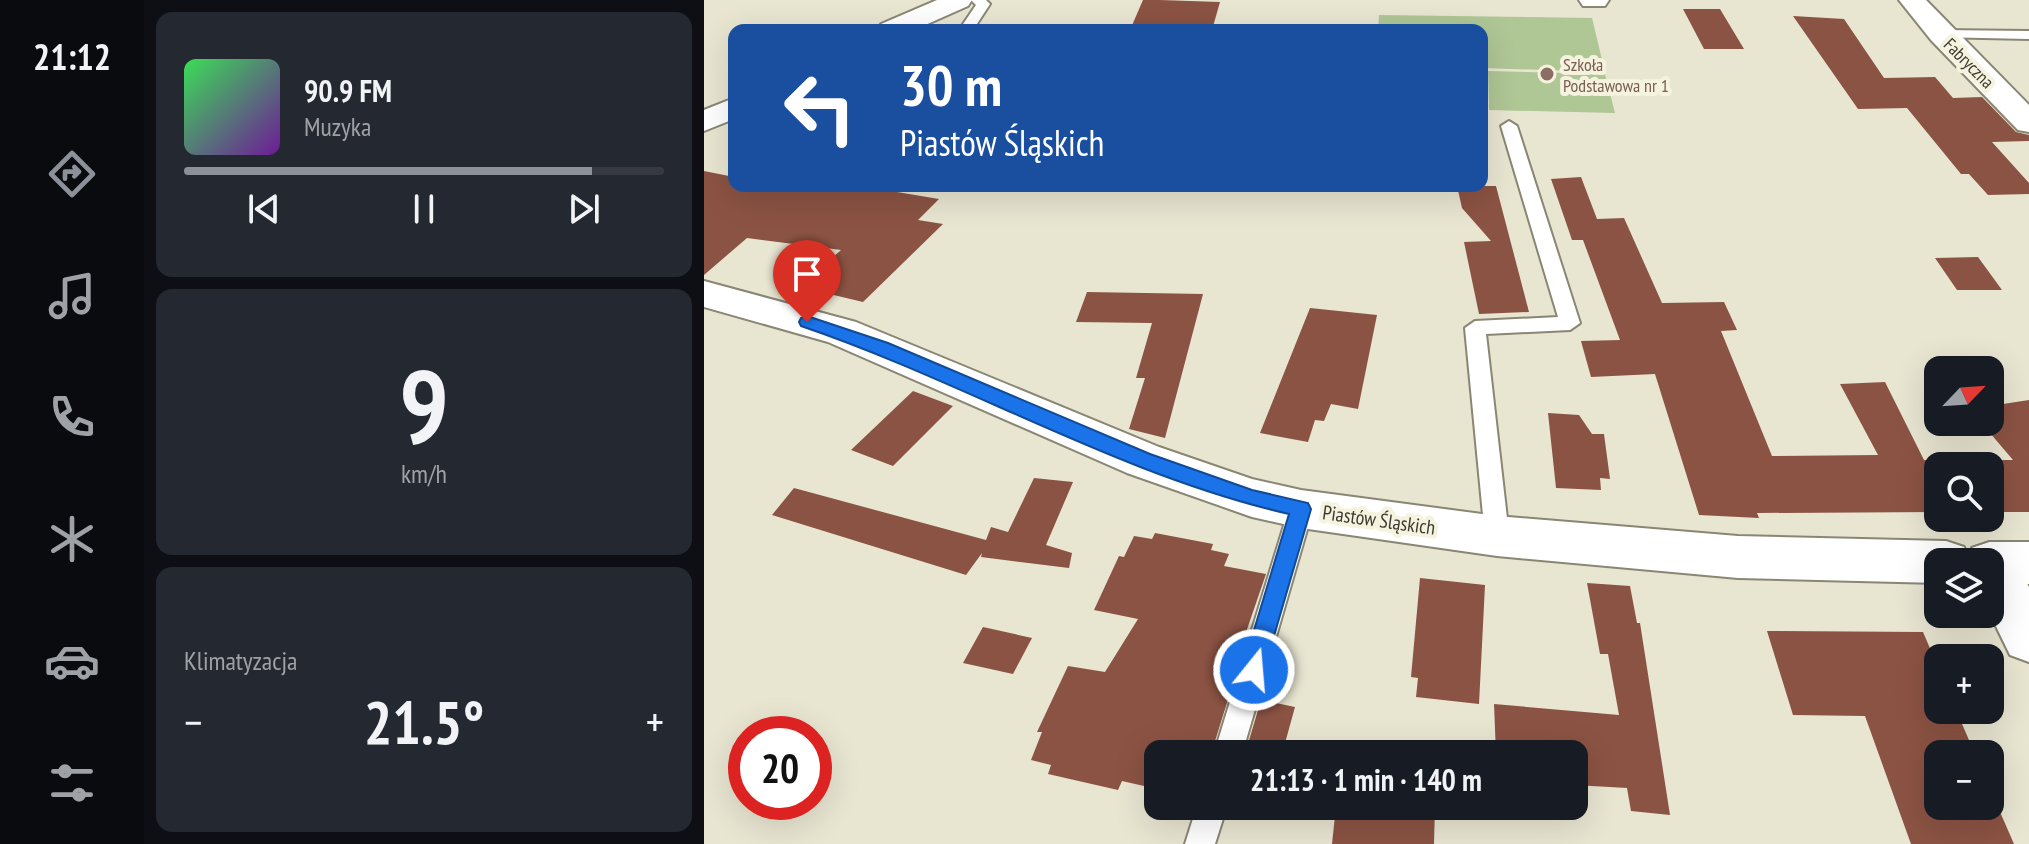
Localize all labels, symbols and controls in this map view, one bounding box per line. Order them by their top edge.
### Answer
text: 21:12 [33,33,111,80]
street label: Fabryczna [1939,33,1999,93]
text: 30 m [900,49,1002,121]
place label: Szkoła Podstawowa nr 1 [1563,53,1669,97]
icon: left [768,56,872,160]
marker: Szkoła Podstawowa nr 1 [1538,65,1556,83]
text: 90.9 FM [304,71,392,110]
text: Muzyka [304,110,371,143]
text: Piastów Śląskich [900,119,1104,166]
icon: directions [44,146,100,202]
icon: previous [242,187,286,231]
icon: pause [402,187,446,231]
icon: next [562,187,606,231]
pin [773,240,841,322]
icon: arrive [785,252,829,296]
icon: music [44,268,100,324]
text: 9 [399,337,449,472]
north arrow [1924,356,2004,436]
map controls [1924,356,2004,820]
icon: phone [44,389,100,445]
button: search [1924,452,2004,532]
text: km/h [401,457,447,490]
street label: Piastów Śląskich [1321,499,1437,541]
icon: climate [44,511,100,567]
button: layers [1924,548,2004,628]
position arrow [1212,628,1296,712]
icon: car [44,633,100,689]
text: Klimatyzacja [184,644,297,677]
button: + [1924,644,2004,724]
text: 21.5° [364,683,484,761]
text: − [184,693,202,750]
text: + [646,693,664,750]
speed limit sign: 20 [728,716,832,820]
button: − [1924,740,2004,820]
icon: filters [44,755,100,811]
text: 21:13 · 1 min · 140 m [1250,760,1482,799]

